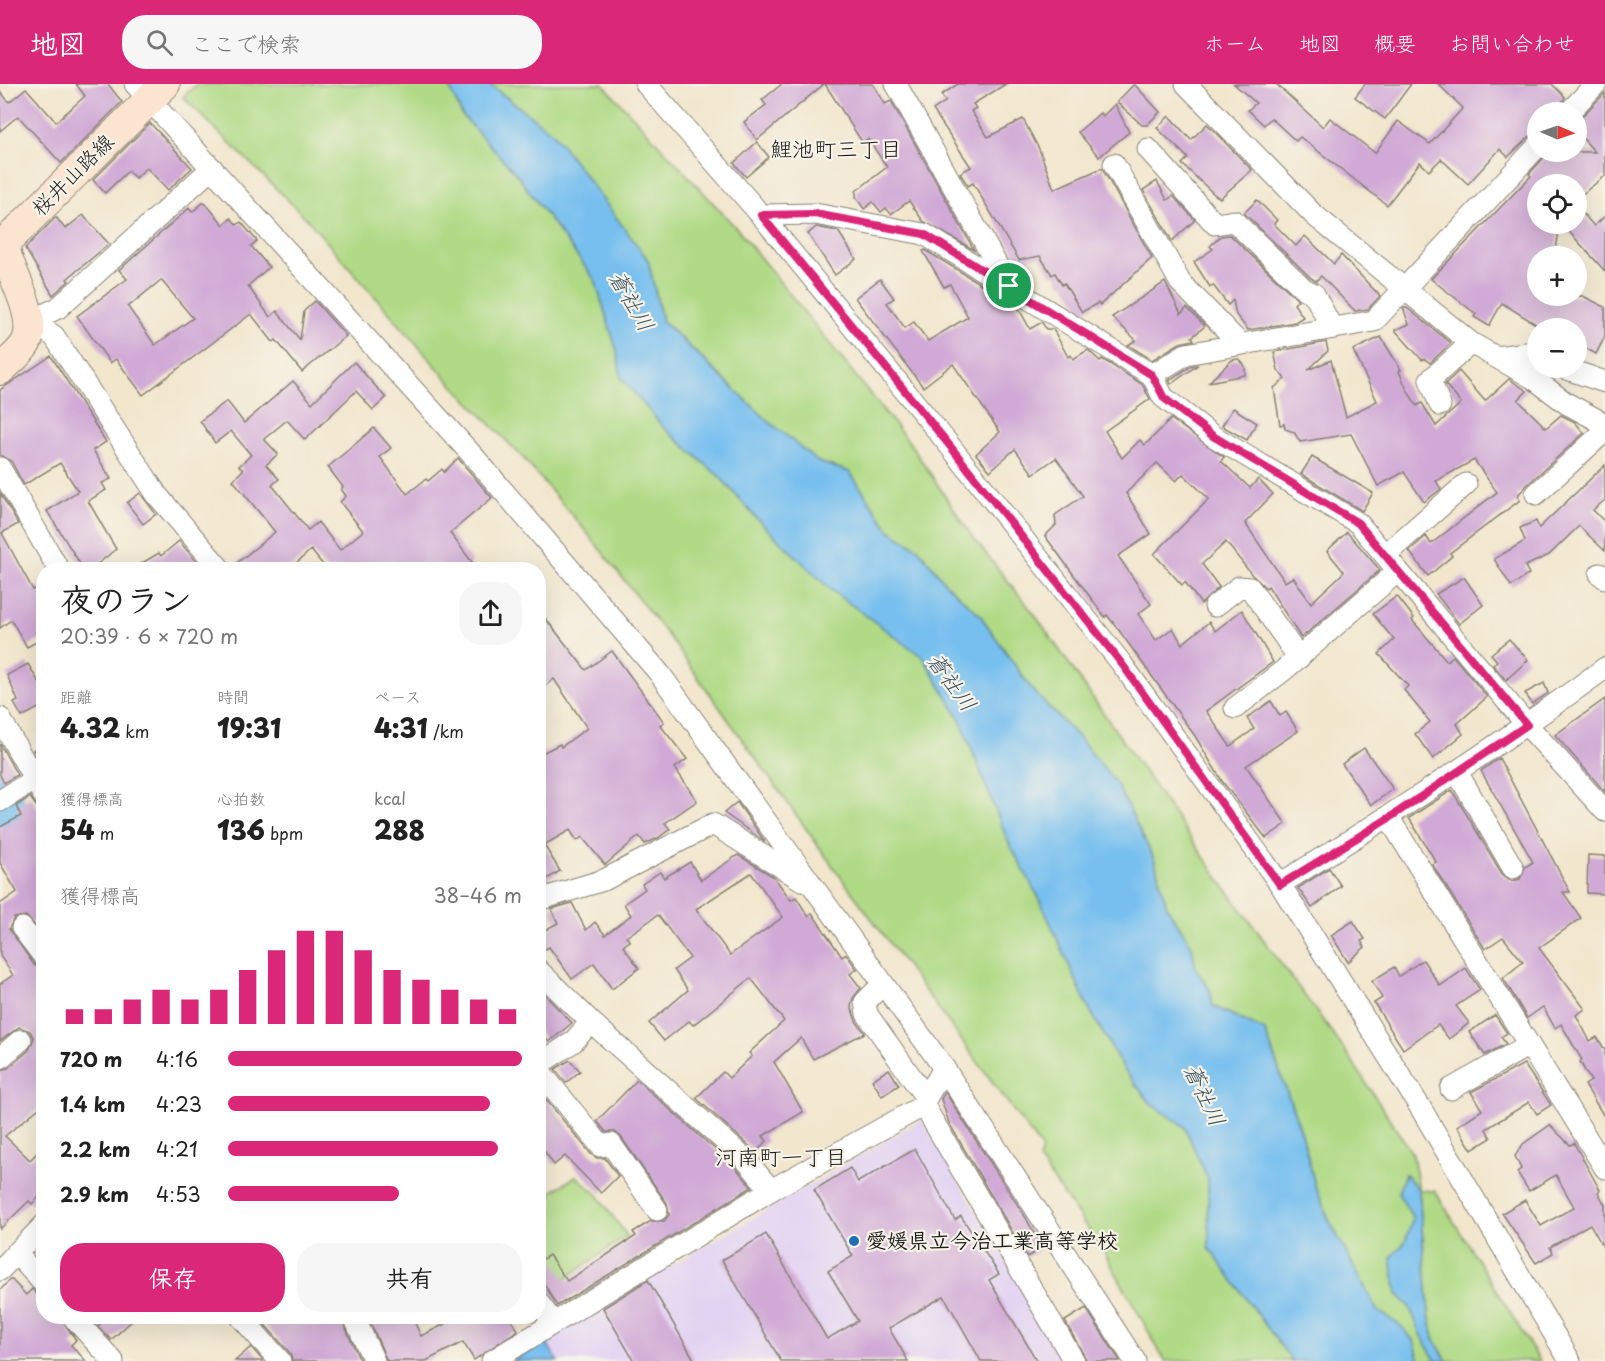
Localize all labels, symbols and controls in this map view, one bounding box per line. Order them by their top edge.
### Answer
search box [122,15,542,69]
text: 地図 [30,21,86,64]
icon: search [143,26,176,59]
text: ここで検索 [191,26,301,59]
text: ホーム [1204,26,1266,58]
text: 地図 [1299,26,1341,58]
text: 概要 [1374,26,1416,58]
text: お問い合わせ [1449,26,1575,58]
north arrow [1527,102,1587,162]
map controls [1527,102,1587,378]
street label: 桜井山路線 [23,125,120,222]
district label: 鯉池町三丁目 [770,131,902,164]
button: locate [1527,174,1587,234]
button: + [1527,246,1587,306]
pin [983,260,1034,311]
water label: 蒼社川 [603,263,664,337]
icon: arrive [992,269,1025,302]
button: − [1527,318,1587,378]
text: 夜のラン [60,573,192,623]
button: share [459,582,522,645]
text: 20:39 · 6 × 720 m [60,621,238,651]
water label: 蒼社川 [920,645,986,718]
text: 距離 [60,684,92,708]
text: 時間 [217,684,249,708]
text: ペース [374,684,421,708]
text: 4.32 [60,708,120,747]
text: 19:31 [217,708,281,747]
text: 4:31 [374,708,428,747]
text: km [120,719,149,743]
text: /km [428,719,464,743]
text: 獲得標高 [60,786,124,810]
text: 心拍数 [217,786,265,810]
text: kcal [374,786,406,810]
text: 54 [60,810,94,849]
text: 136 [217,810,265,849]
text: 288 [374,810,425,849]
text: m [94,821,114,845]
text: bpm [265,821,303,845]
text: 獲得標高 [60,880,140,910]
text: 38–46 m [434,880,522,910]
text: 720 m [60,1044,122,1074]
text: 4:16 [156,1044,198,1074]
water label: 蒼社川 [1177,1057,1235,1131]
text: 1.4 km [60,1089,126,1119]
text: 4:23 [156,1089,202,1119]
text: 2.2 km [60,1134,130,1164]
text: 4:21 [156,1134,198,1164]
district label: 河南町一丁目 [715,1139,847,1172]
text: 2.9 km [60,1179,129,1209]
text: 4:53 [156,1179,201,1209]
place label: 愛媛県立今治工業高等学校 [866,1223,1118,1255]
marker: 愛媛県立今治工業高等学校 [847,1234,861,1248]
button: 保存 [60,1243,285,1312]
button: 共有 [297,1243,522,1312]

